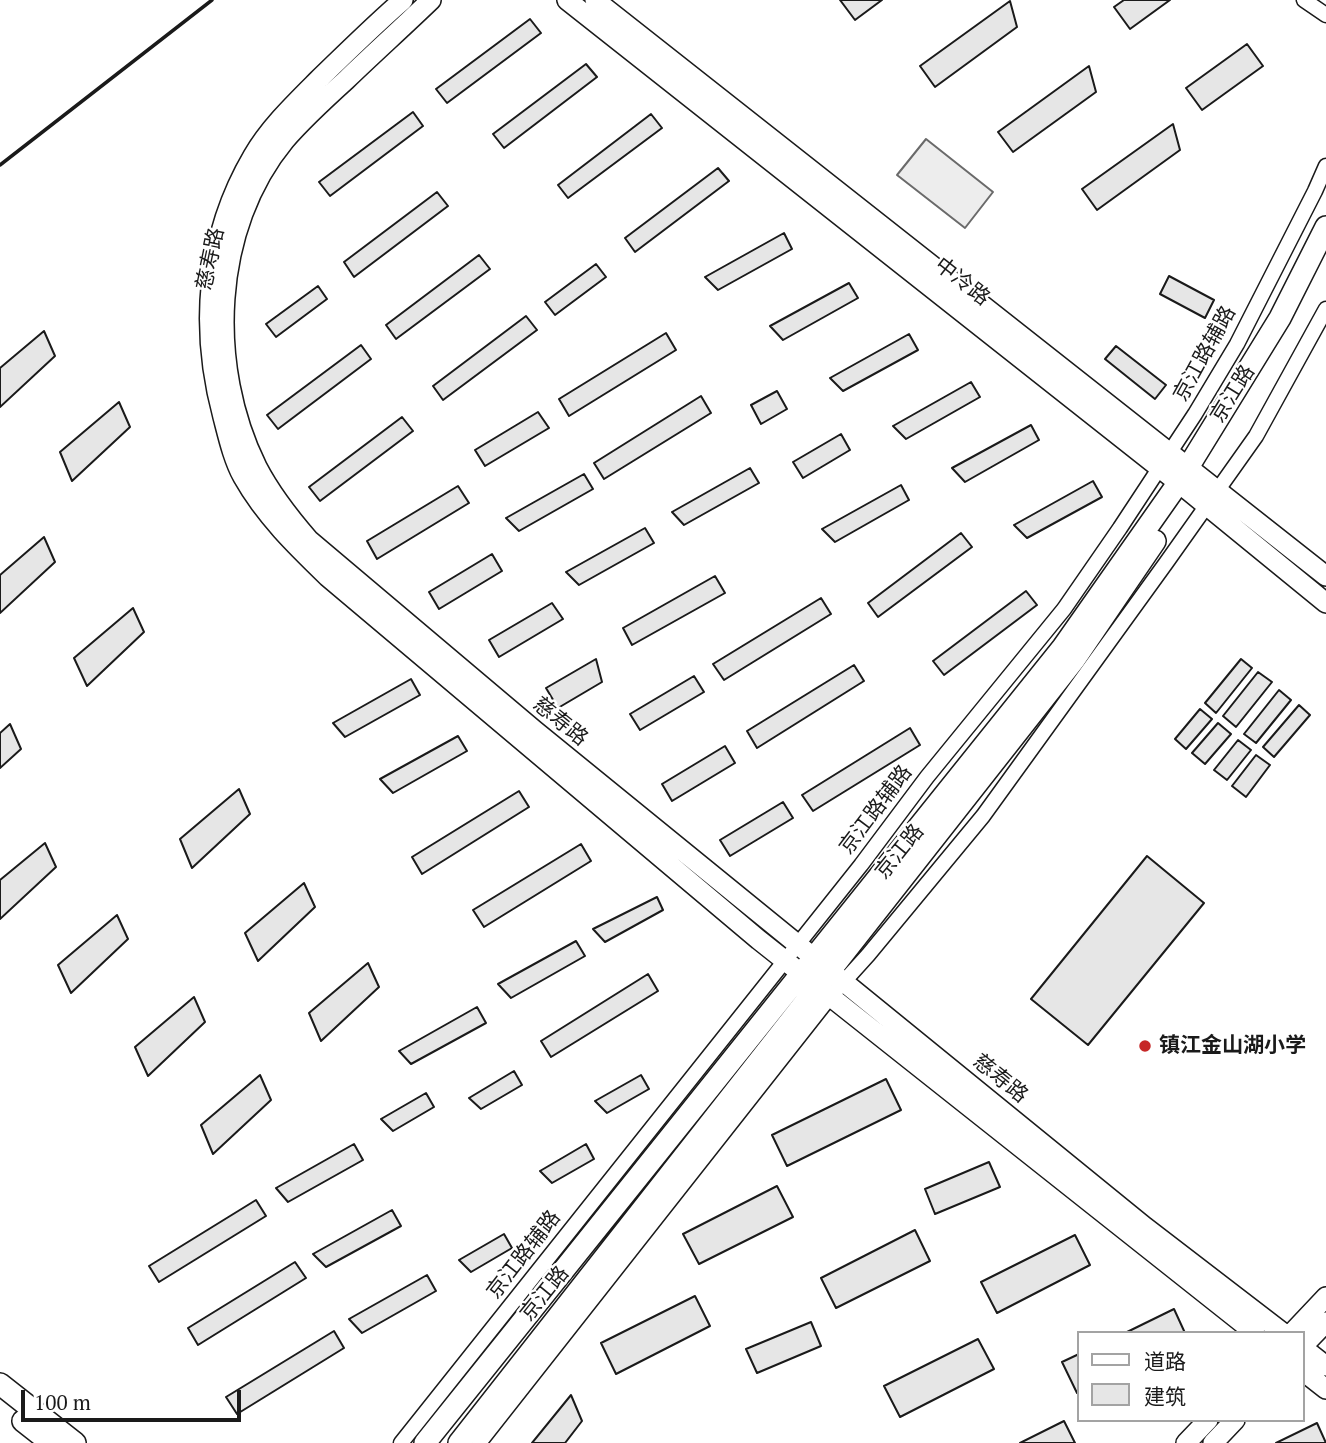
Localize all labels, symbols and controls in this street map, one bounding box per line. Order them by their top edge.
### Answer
street label: 慈寿路 [192,226,230,292]
street label: 中冷路 [929,253,995,311]
street label: 京江路辅路 [1169,302,1241,406]
street label: 京江路 [1206,361,1260,427]
street label: 慈寿路 [528,692,592,752]
street label: 京江路辅路 [834,760,918,860]
street label: 京江路 [870,820,930,884]
place label: 镇江金山湖小学 [1159,1033,1306,1059]
marker: 镇江金山湖小学 [1137,1038,1153,1054]
street label: 慈寿路 [968,1049,1032,1109]
street label: 京江路辅路 [482,1206,566,1304]
street label: 京江路 [515,1262,575,1326]
legend [1078,1331,1305,1422]
text: 道路 [1144,1347,1186,1375]
scale bar [24,1376,245,1420]
text: 建筑 [1144,1382,1186,1410]
text: 100 m [34,1388,91,1416]

